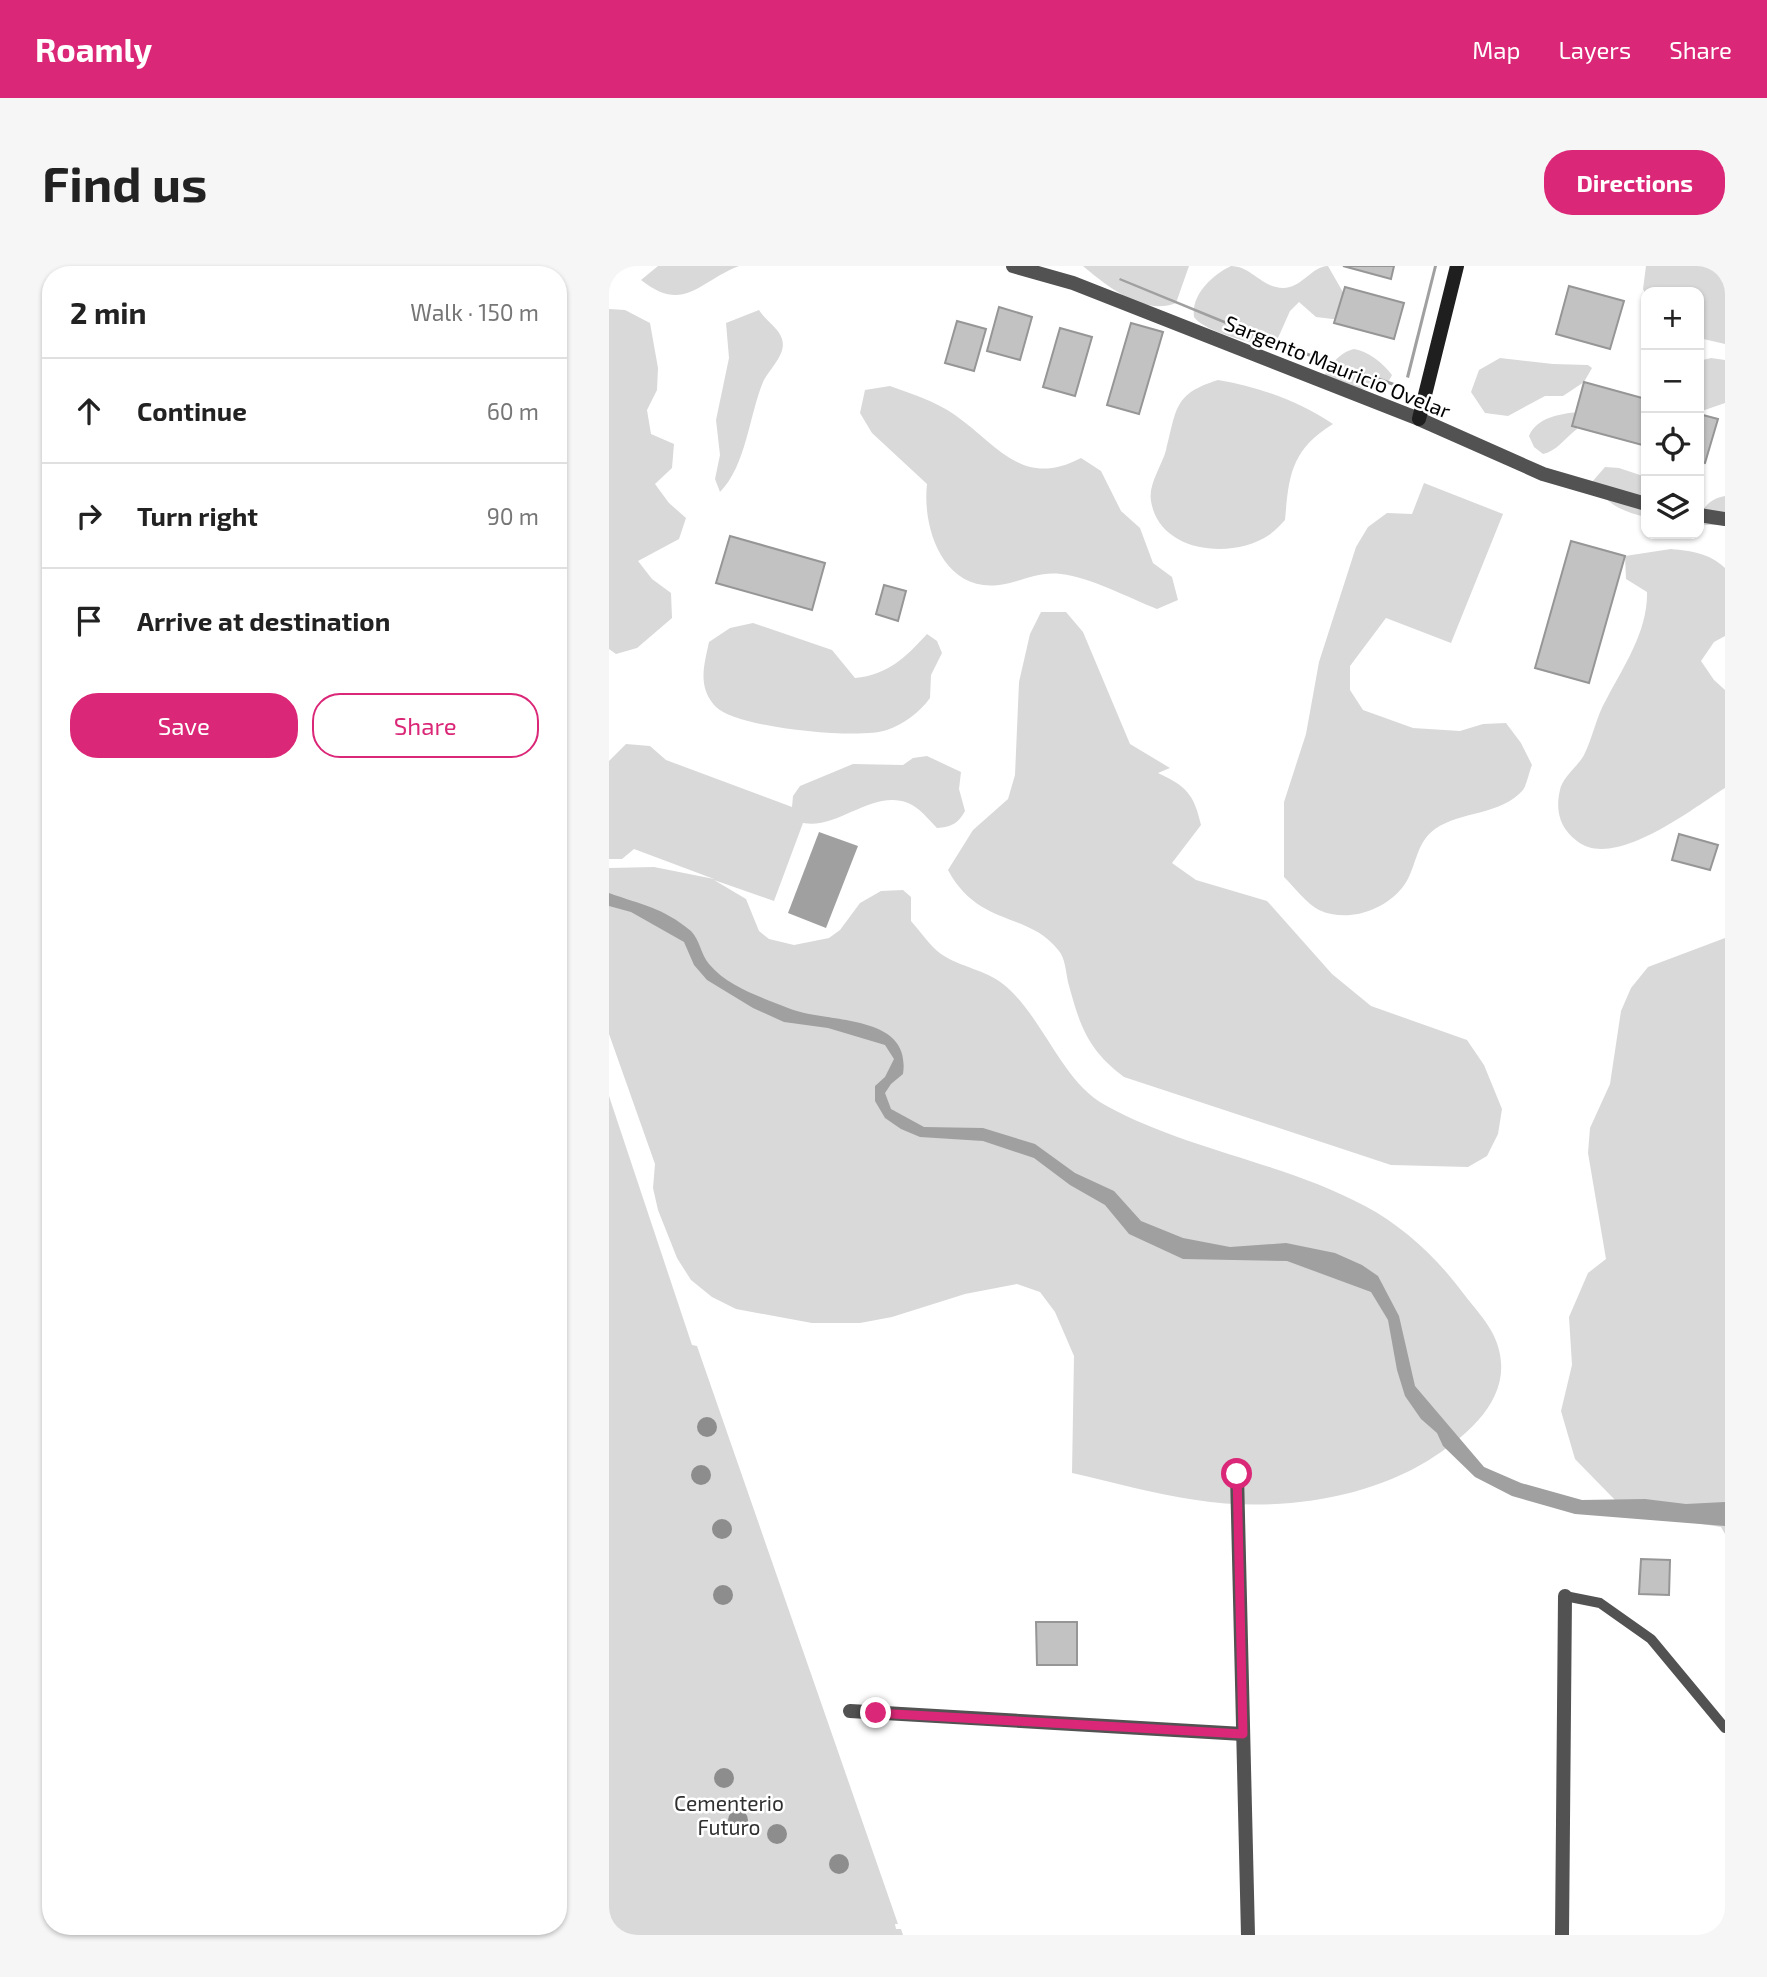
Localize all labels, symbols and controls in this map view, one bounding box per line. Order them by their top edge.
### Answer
text: Roamly [35,29,152,69]
text: Map [1472,35,1520,64]
text: Layers [1558,35,1631,64]
text: Share [1669,35,1732,64]
button: Directions [1544,150,1725,215]
text: Find us [42,153,207,212]
map controls [1641,287,1704,539]
button: + [1641,287,1704,350]
text: 2 min [70,294,147,330]
text: Walk · 150 m [410,298,539,326]
street label: Sargento Mauricio Ovelar [1221,309,1455,423]
button: − [1641,350,1704,413]
icon: ahead [70,392,108,430]
text: Continue [137,395,247,426]
text: 60 m [487,397,539,425]
button: locate [1641,413,1704,476]
button: layers [1641,476,1704,539]
icon: right [70,497,108,535]
text: Turn right [137,500,258,531]
text: 90 m [487,502,539,530]
icon: arrive [70,602,108,640]
text: Arrive at destination [137,605,390,636]
button: Save [70,693,298,758]
button: Share [312,693,539,758]
route start [1221,1458,1252,1489]
route end [860,1697,891,1728]
park label: Cementerio Futuro [674,1790,784,1839]

